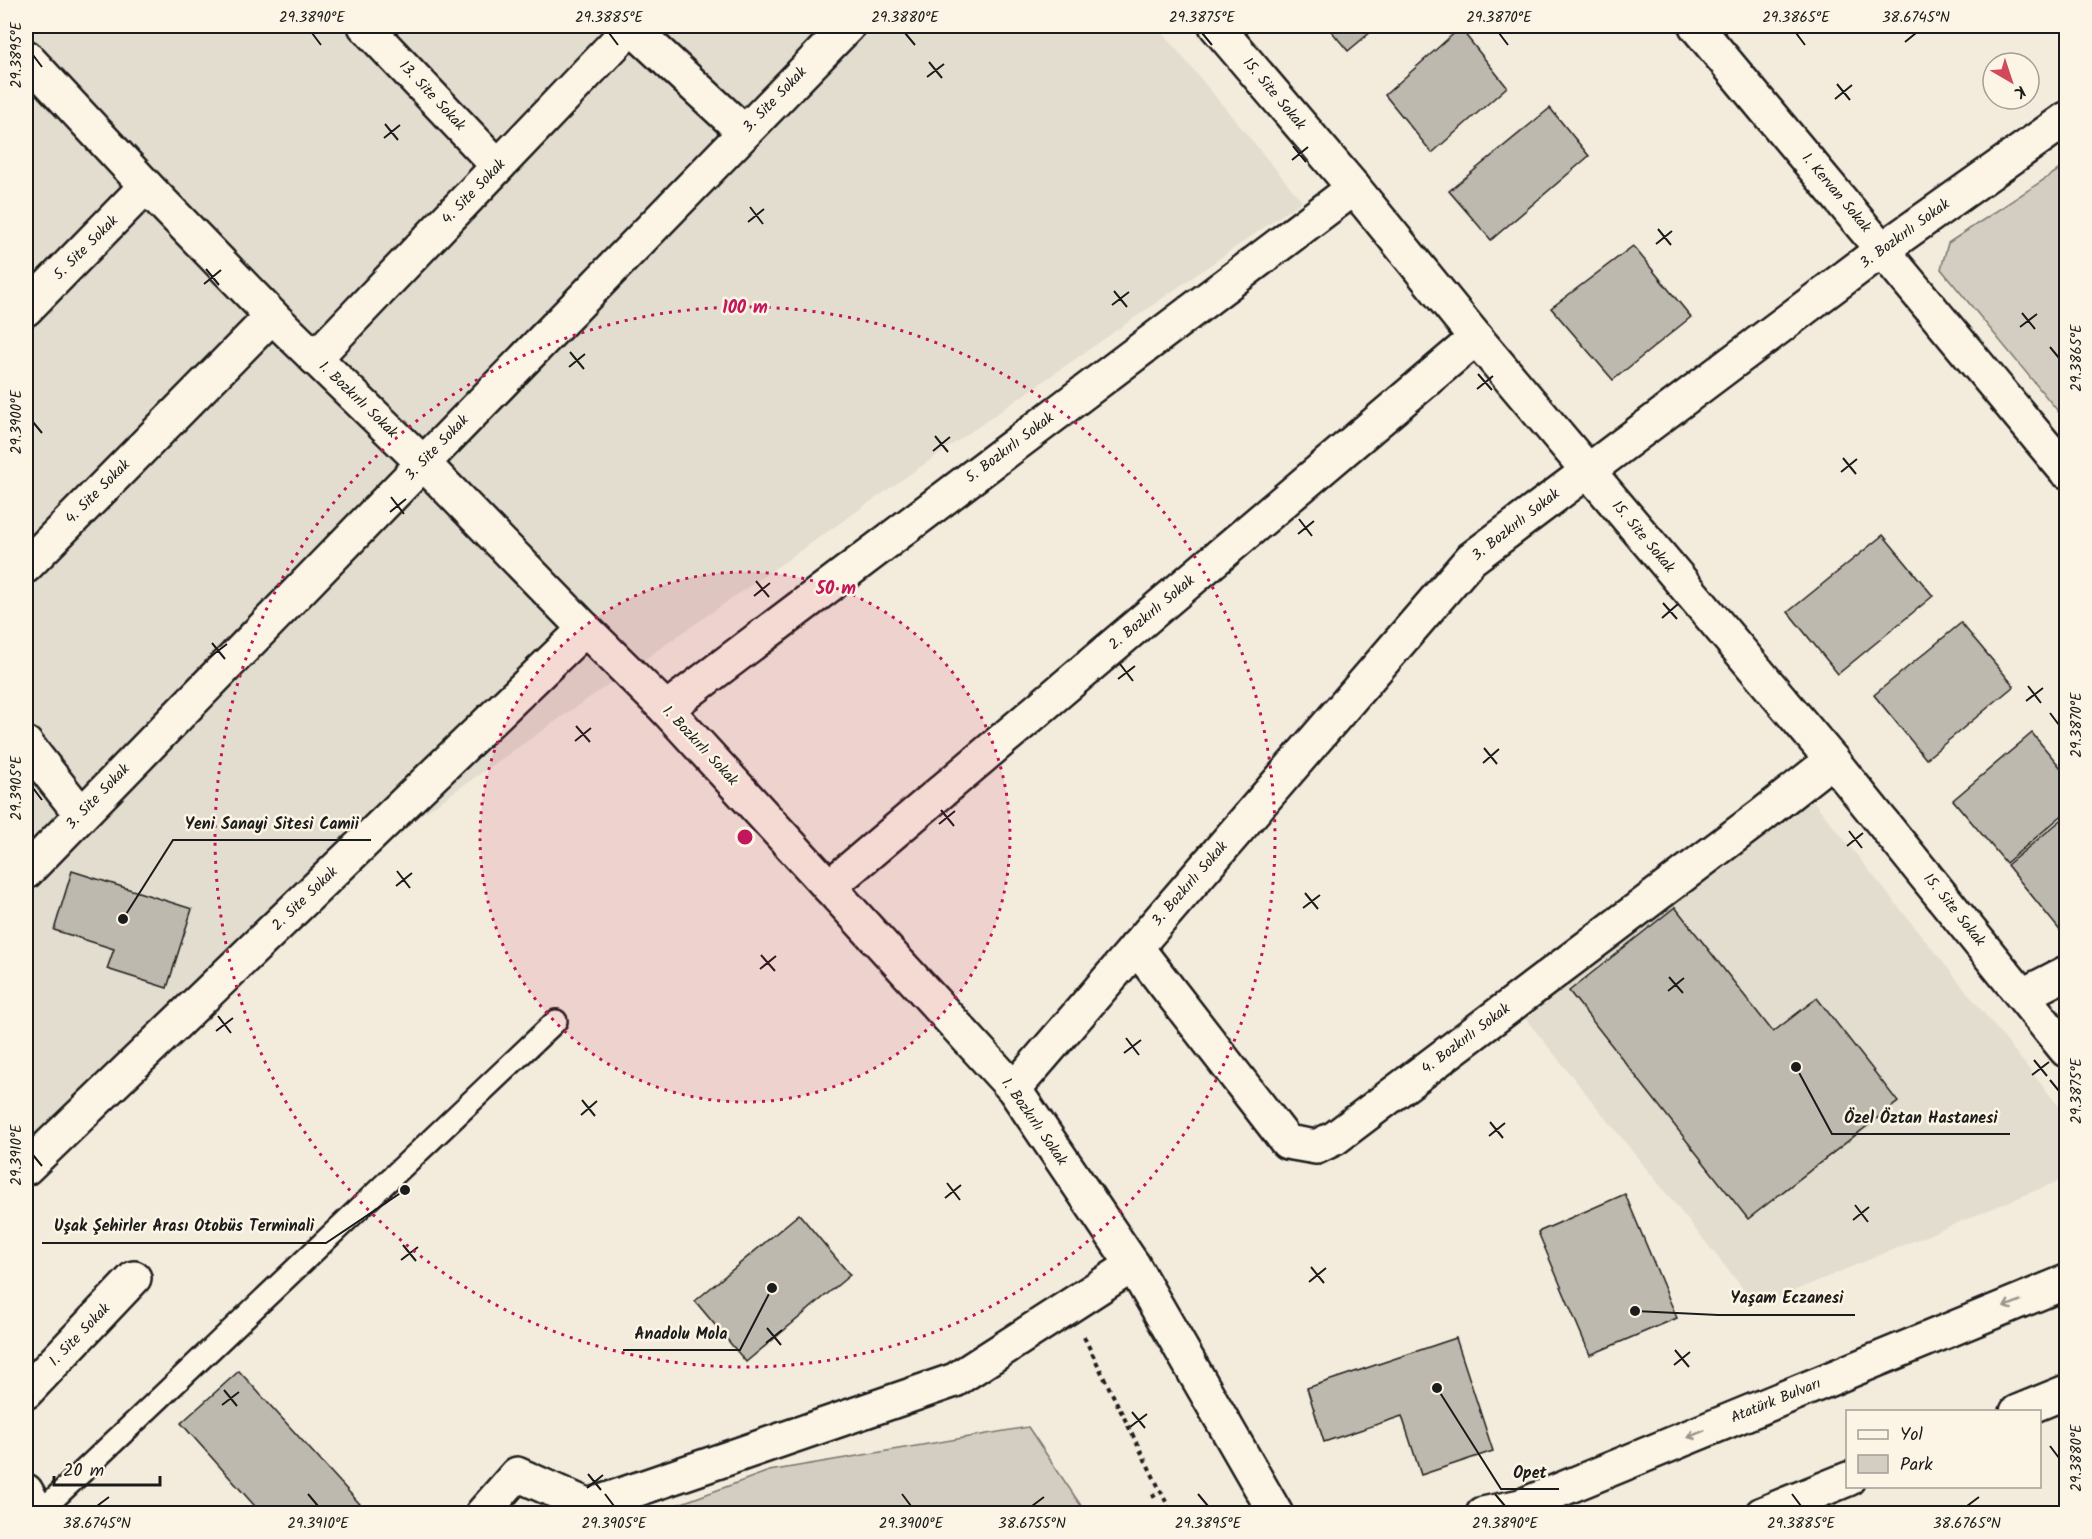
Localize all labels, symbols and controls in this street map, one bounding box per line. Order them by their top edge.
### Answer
text: 29.3890°E [279,6,346,30]
text: 29.3885°E [575,6,644,30]
text: 29.3880°E [871,6,940,30]
text: 29.3875°E [1169,6,1236,30]
text: 29.3870°E [1466,6,1533,30]
text: 29.3865°E [1762,6,1831,30]
text: 38.6745°N [1882,6,1950,30]
text: 29.3895°E [5,21,29,88]
north arrow [1981,51,2041,111]
street label: 15. Site Sokak [1236,52,1312,136]
street label: 13. Site Sokak [393,55,472,137]
street label: 3. Site Sokak [737,61,814,139]
text: K [2008,79,2031,104]
street label: 1. Kervan Sokak [1795,148,1877,239]
street label: 4. Site Sokak [436,153,512,230]
street label: 3. Bozkırlı Sokak [1855,192,1956,275]
street label: 5. Site Sokak [48,209,125,286]
text: 100 m [722,294,768,323]
text: 29.3865°E [2065,323,2089,392]
street label: 1. Bozkırlı Sokak [313,356,404,445]
text: 29.3900°E [5,389,29,454]
street label: 5. Bozkırlı Sokak [960,406,1060,489]
street label: 3. Site Sokak [399,409,476,487]
street label: 4. Site Sokak [60,453,137,530]
street label: 3. Bozkırlı Sokak [1467,482,1566,567]
street label: 15. Site Sokak [1605,495,1681,579]
street label: 2. Bozkırlı Sokak [1103,569,1201,656]
text: 50 m [815,575,856,604]
text: 29.3870°E [2065,691,2089,758]
street label: 1. Bozkırlı Sokak [656,700,744,792]
text: 29.3905°E [5,754,29,820]
street label: 3. Site Sokak [60,758,137,836]
callout: Yeni Sanayi Sitesi Camii [173,806,371,840]
text: Yeni Sanayi Sitesi Camii [185,812,360,837]
centre of rings [735,827,755,847]
street label: 3. Bozkırlı Sokak [1146,835,1235,932]
street label: 2. Site Sokak [266,860,344,937]
street label: 15. Site Sokak [1917,868,1992,953]
street label: 4. Bozkırlı Sokak [1416,997,1516,1081]
text: 29.3875°E [2065,1057,2089,1124]
street label: 1. Bozkırlı Sokak [995,1073,1074,1172]
callout: Özel Öztan Hastanesi [1832,1100,2010,1134]
text: Özel Öztan Hastanesi [1844,1106,1999,1131]
text: 29.3910°E [5,1123,29,1186]
callout: Uşak Şehirler Arası Otobüs Terminali [42,1209,326,1243]
text: Uşak Şehirler Arası Otobüs Terminali [54,1214,315,1239]
callout: Yaşam Eczanesi [1718,1281,1855,1315]
text: Yaşam Eczanesi [1731,1286,1844,1311]
street label: 1. Site Sokak [43,1297,117,1372]
one-way arrow [2004,1299,2022,1310]
callout: Anadolu Mola [623,1316,740,1350]
text: Anadolu Mola [634,1322,728,1347]
street label: Atatürk Bulvarı [1727,1372,1825,1430]
legend [1846,1410,2041,1488]
text: Yol [1900,1421,1924,1450]
text: 29.3880°E [2065,1423,2089,1492]
one-way arrow [1687,1429,1706,1440]
scale bar [54,1449,160,1487]
text: Park [1900,1451,1933,1480]
callout: Opet [1501,1455,1559,1489]
text: 20 m [63,1457,104,1486]
text: Opet [1513,1461,1548,1486]
text: 38.6745°N [63,1512,131,1536]
text: 29.3910°E [287,1512,350,1536]
text: 29.3905°E [582,1512,648,1536]
text: 29.3900°E [879,1512,944,1536]
text: 38.6755°N [998,1512,1066,1536]
text: 29.3895°E [1175,1512,1242,1536]
text: 29.3890°E [1472,1512,1539,1536]
text: 29.3885°E [1767,1512,1836,1536]
text: 38.6765°N [1933,1512,2001,1536]

